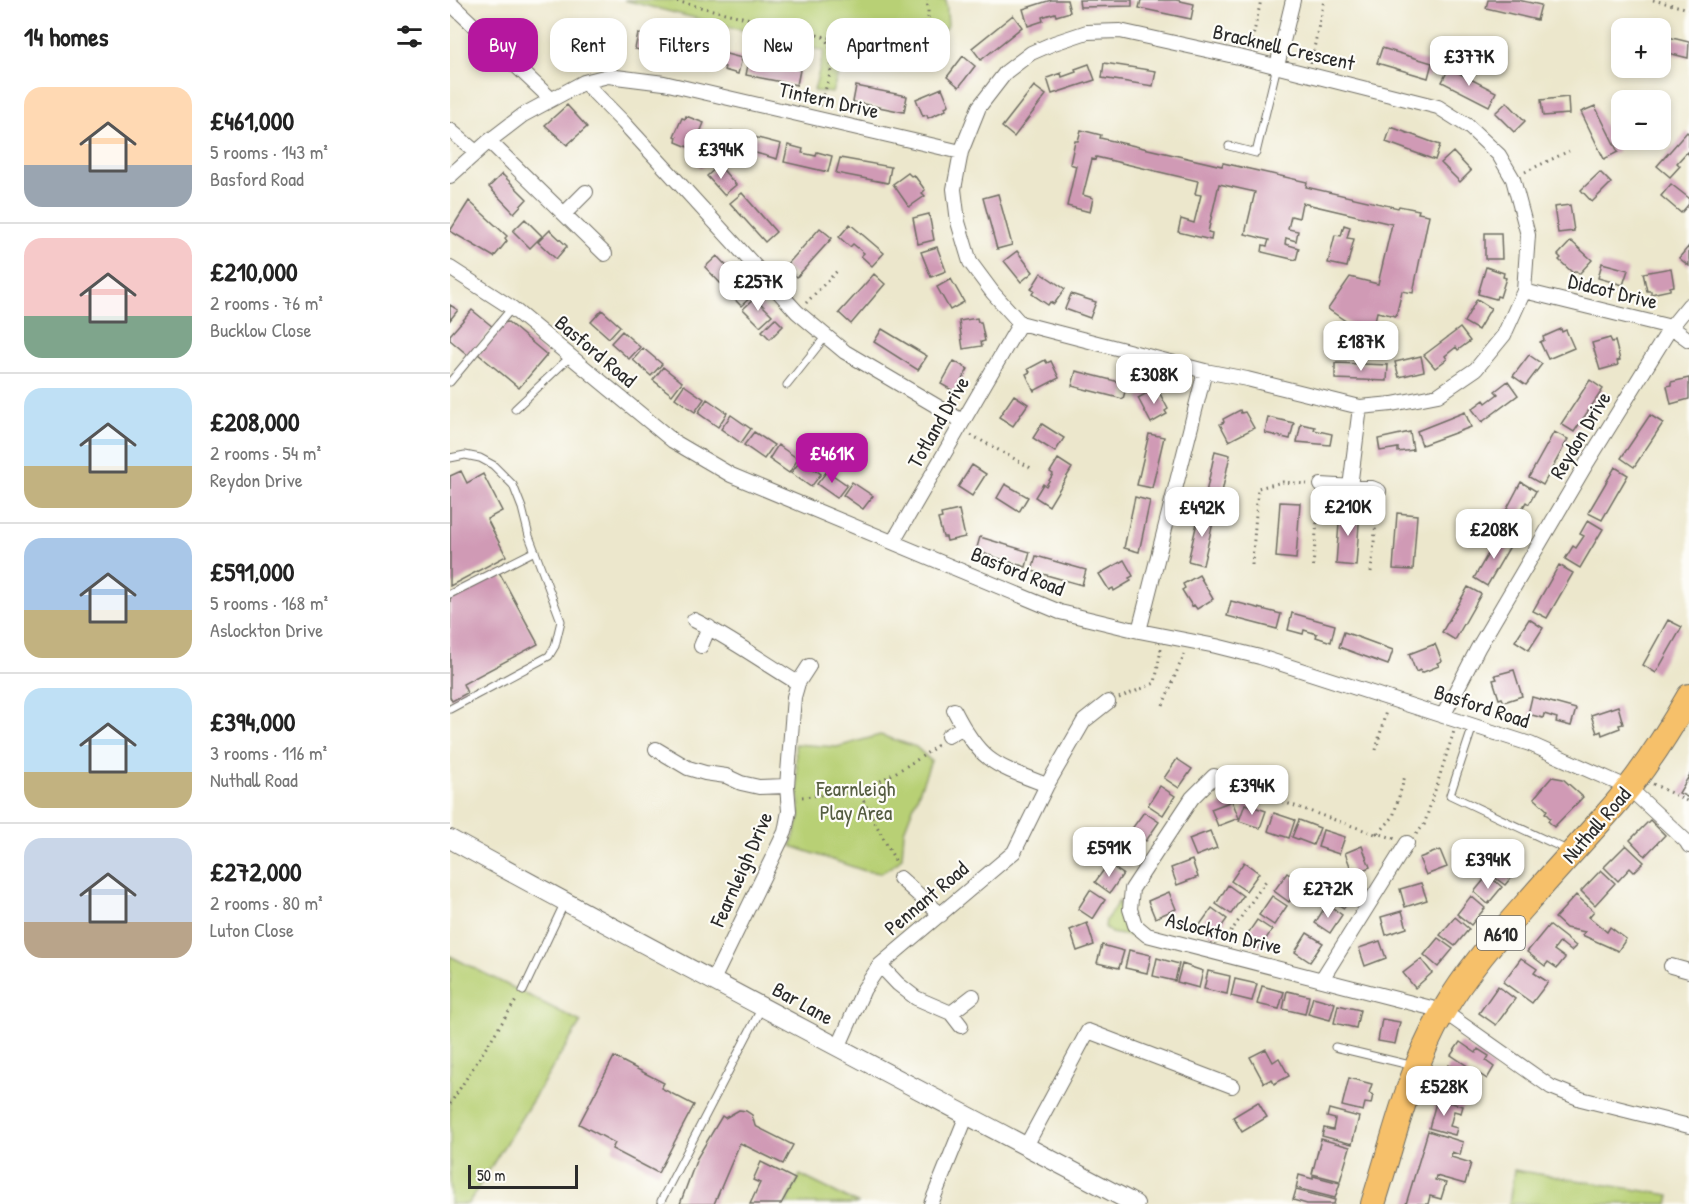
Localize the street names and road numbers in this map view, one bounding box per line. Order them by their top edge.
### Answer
street label: Bracknell Crescent [1210,17,1359,78]
street label: Tintern Drive [776,74,882,126]
street label: Didcot Drive [1565,266,1661,316]
street label: Basford Road [549,308,643,394]
street label: Totland Drive [900,371,976,473]
street label: Reydon Drive [1543,386,1617,484]
street label: Basford Road [967,539,1069,603]
street label: Basford Road [1431,677,1533,735]
street label: Nuthall Road [1555,781,1637,869]
street label: Fearnleigh Drive [702,807,779,932]
street label: Pennant Road [878,854,974,942]
street label: Aslockton Drive [1163,905,1285,961]
road number: A610 [1477,916,1525,950]
street label: Bar Lane [767,974,839,1032]

